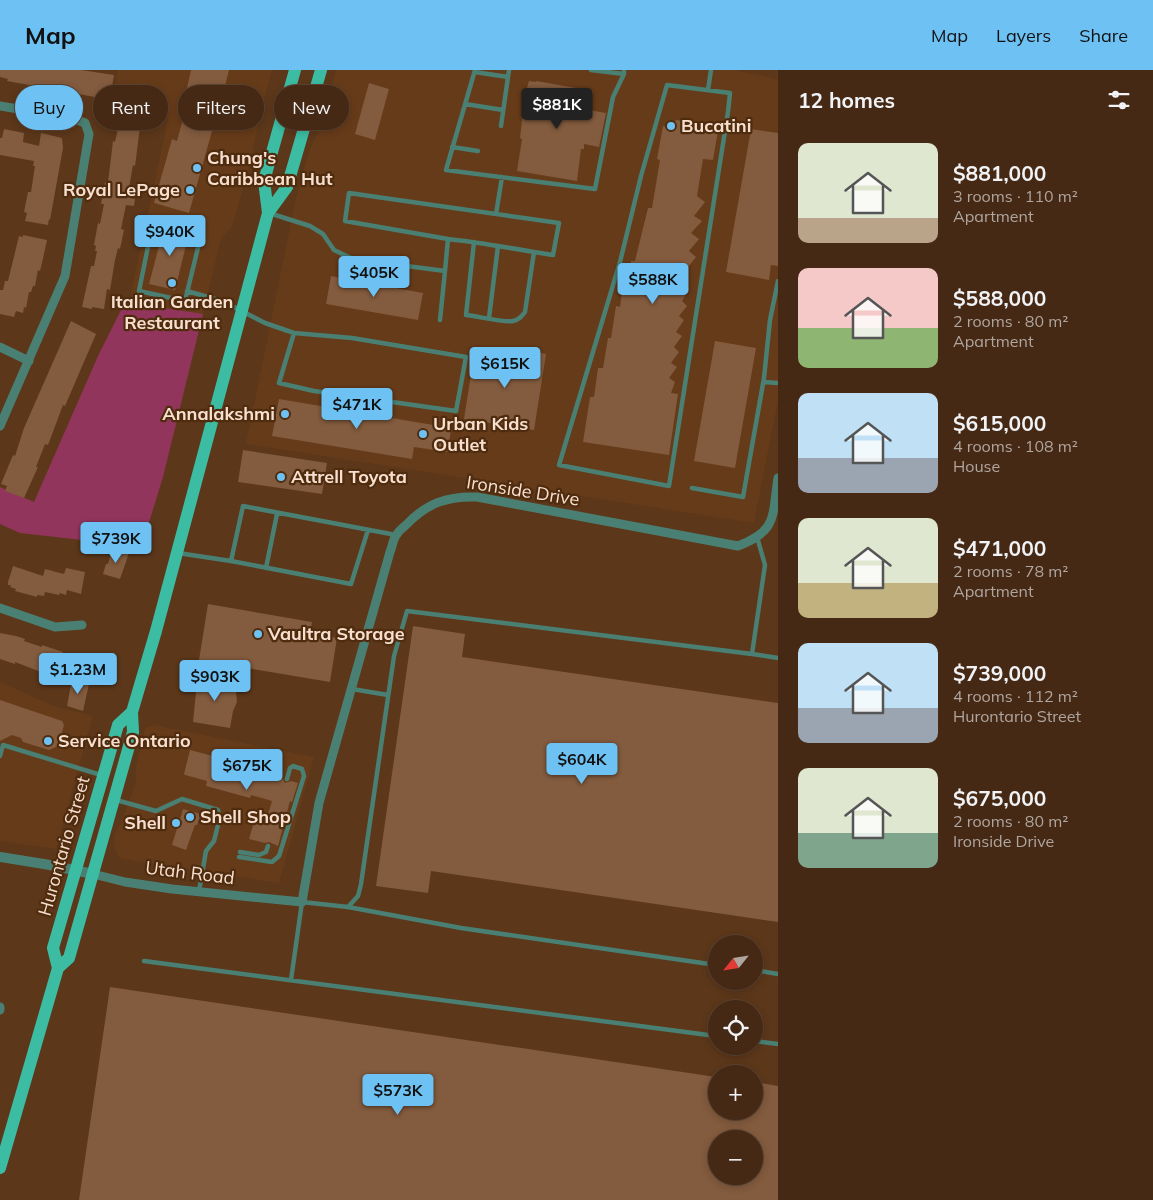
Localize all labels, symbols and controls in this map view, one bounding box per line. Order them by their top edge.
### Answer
text: Map [25,20,76,50]
text: Map [931,24,968,47]
text: Layers [996,24,1051,47]
text: Share [1079,24,1128,47]
chip: Buy [15,85,83,130]
chip: Rent [93,85,168,130]
chip: Filters [178,85,264,130]
chip: New [274,85,349,130]
icon: filters [1105,86,1133,114]
text: 12 homes [798,87,895,113]
pin: $881K [522,88,592,130]
text: $881K [532,94,582,114]
place label: Bucatini [681,114,751,137]
marker: Bucatini [665,120,677,132]
place label: Chung's Caribbean Hut [207,146,333,190]
text: $881,000 [953,160,1046,186]
marker: Chung's Caribbean Hut [191,162,203,174]
icon: home [838,163,898,223]
place label: Royal LePage [63,178,180,201]
marker: Royal LePage [184,184,196,196]
text: 3 rooms · 110 m² [953,186,1078,206]
text: Apartment [953,206,1034,226]
pin: $940K [135,214,205,257]
text: $940K [145,221,195,241]
pin: $405K [339,256,409,298]
text: $405K [349,262,399,282]
pin: $588K [618,262,688,305]
text: $588K [628,269,678,289]
marker: Italian Garden Restaurant [166,277,178,289]
text: $588,000 [953,285,1046,311]
icon: home [838,288,898,348]
place label: Italian Garden Restaurant [111,290,233,334]
text: 2 rooms · 80 m² [953,311,1068,331]
text: Apartment [953,331,1034,351]
pin: $615K [470,346,540,389]
text: $615K [480,353,530,373]
pin: $471K [322,388,392,430]
text: $471K [332,394,382,414]
place label: Annalakshmi [162,402,275,425]
marker: Annalakshmi [279,408,291,420]
text: $615,000 [953,410,1046,436]
place label: Urban Kids Outlet [433,412,528,456]
icon: home [838,413,898,473]
marker: Urban Kids Outlet [417,428,429,440]
text: 4 rooms · 108 m² [953,436,1078,456]
text: House [953,456,1000,476]
place label: Attrell Toyota [291,465,407,488]
street label: Ironside Drive [465,470,581,511]
marker: Attrell Toyota [275,471,287,483]
pin: $739K [81,522,151,564]
text: $739K [91,528,141,548]
text: $471,000 [953,535,1046,561]
icon: home [838,538,898,598]
text: 2 rooms · 78 m² [953,561,1068,581]
text: Apartment [953,581,1034,601]
place label: Vaultra Storage [267,622,405,645]
marker: Vaultra Storage [252,628,264,640]
pin: $1.23M [37,652,119,695]
text: $1.23M [50,659,106,679]
pin: $903K [180,660,250,702]
text: $739,000 [953,660,1046,686]
icon: home [838,663,898,723]
text: $903K [190,666,240,686]
text: 4 rooms · 112 m² [953,686,1078,706]
text: Hurontario Street [953,706,1081,726]
place label: Service Ontario [58,729,191,752]
marker: Service Ontario [42,735,54,747]
pin: $604K [547,742,617,785]
pin: $675K [212,748,282,791]
text: $604K [557,749,607,769]
text: $675K [222,755,272,775]
street label: Hurontario Street [33,773,94,918]
text: $675,000 [953,785,1046,811]
icon: home [838,788,898,848]
place label: Shell Shop [200,805,291,828]
place label: Shell [124,811,166,834]
marker: Shell Shop [184,811,196,823]
text: 2 rooms · 80 m² [953,811,1068,831]
marker: Shell [170,817,182,829]
text: Ironside Drive [953,831,1054,851]
street label: Utah Road [144,856,236,889]
north arrow [708,935,762,990]
map controls [708,935,763,1185]
button: locate [708,1000,763,1055]
button: + [708,1065,763,1120]
pin: $573K [363,1074,433,1116]
text: $573K [373,1080,423,1100]
button: − [708,1130,763,1185]

